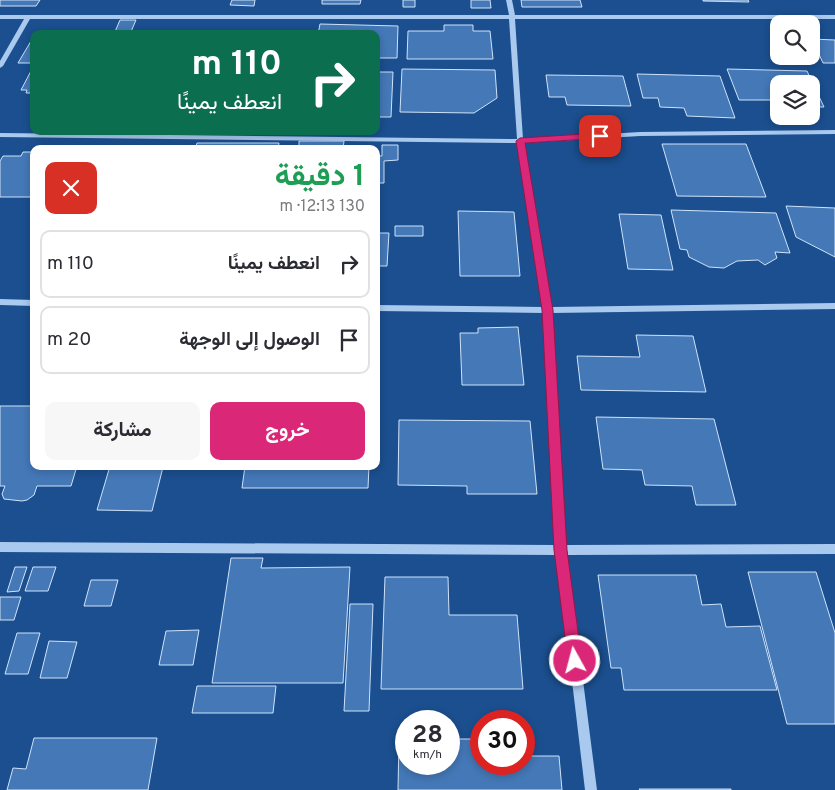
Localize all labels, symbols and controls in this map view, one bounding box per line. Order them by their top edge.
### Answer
map controls [770,15,820,125]
button: search [770,15,820,65]
text: 110 m [192,43,282,87]
icon: right [300,50,365,115]
button: layers [770,75,820,125]
text: انعطف يمينًا [177,90,282,117]
pin [579,115,621,157]
icon: arrive [586,122,614,150]
text: 1 دقيقة [275,159,365,196]
button: close [45,162,97,214]
text: 130 m · 12:13 [279,197,365,217]
icon: right [335,250,363,278]
text: 110 m [47,252,94,276]
text: انعطف يمينًا [228,252,320,276]
icon: arrive [335,326,363,354]
text: 20 m [47,328,91,352]
text: الوصول إلى الوجهة [179,328,320,352]
button: مشاركة [45,402,200,460]
button: خروج [210,402,365,460]
position arrow [548,634,600,686]
speed limit sign: 30 [470,710,535,775]
text: 28 [412,720,443,752]
text: km/h [413,747,442,763]

